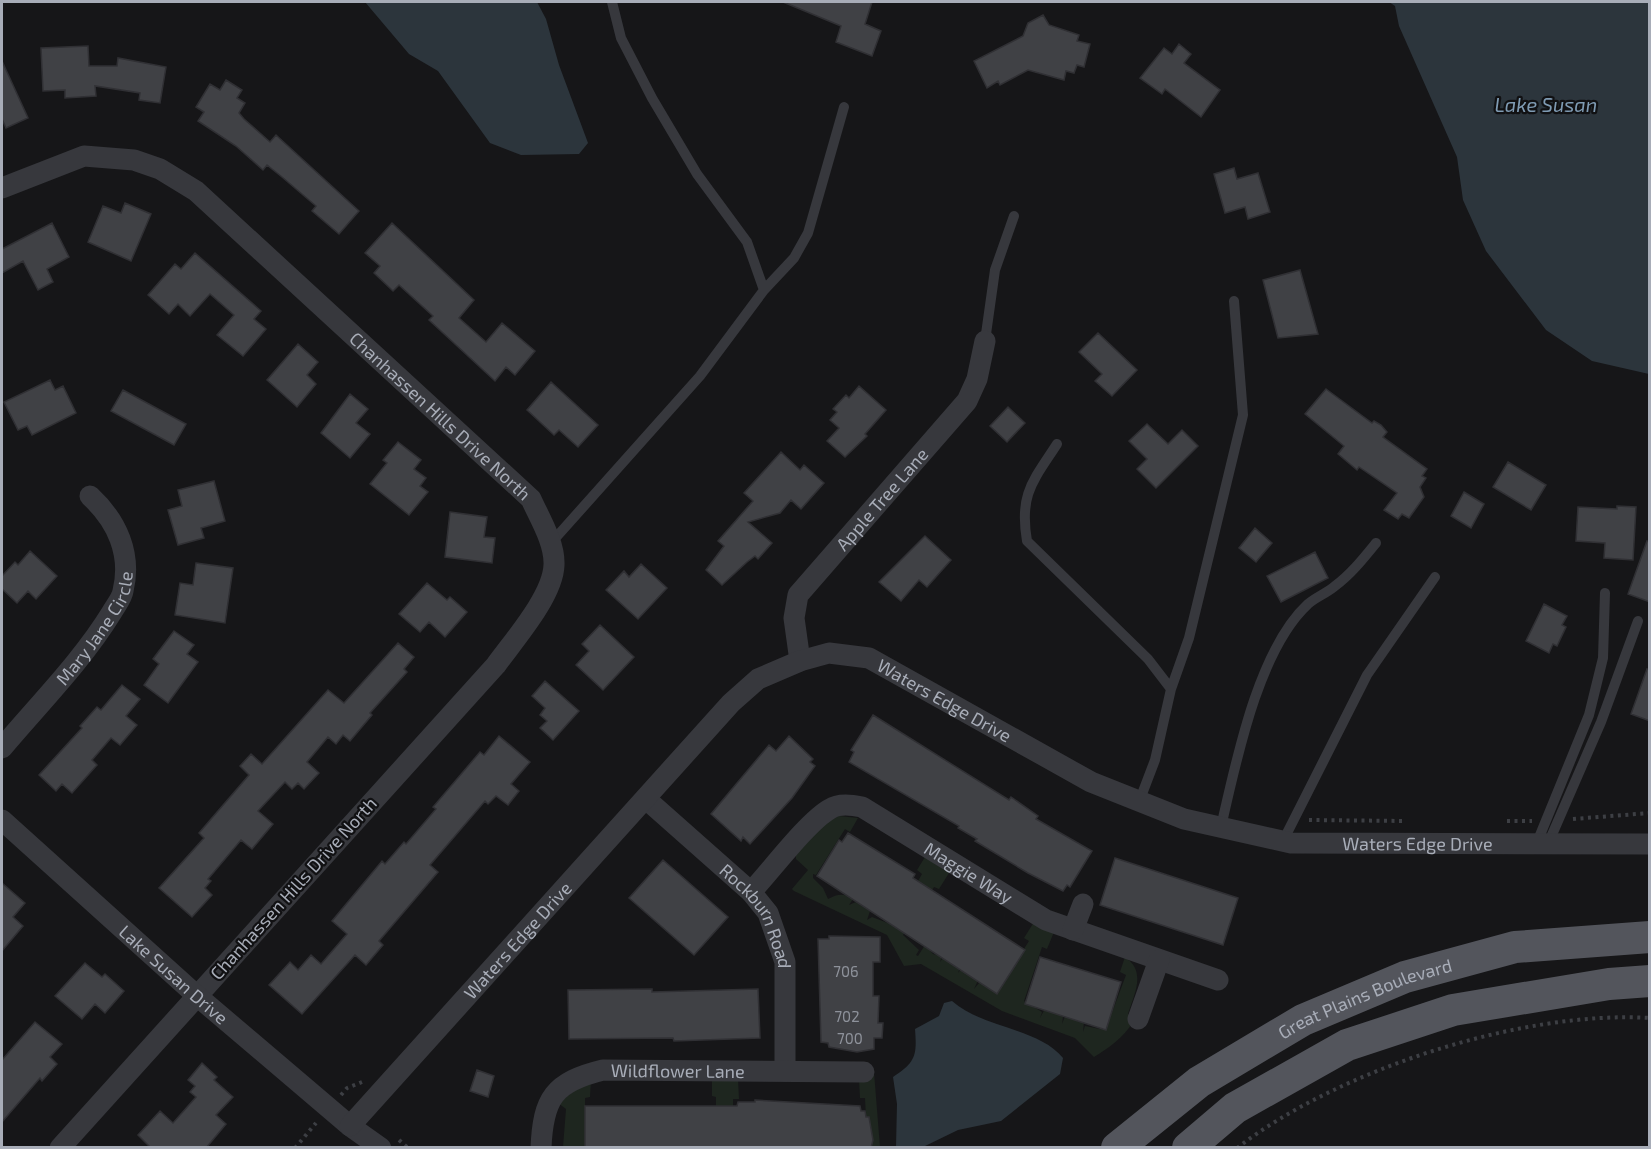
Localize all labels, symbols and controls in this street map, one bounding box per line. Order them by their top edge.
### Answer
water label: Lake Susan [1495,92,1597,116]
street label: Chanhassen Hills Drive North [345,327,536,505]
street label: Apple Tree Lane [831,443,932,555]
street label: Mary Jane Circle [51,571,137,689]
street label: Waters Edge Drive [873,654,1016,746]
street label: Chanhassen Hills Drive North [205,792,381,984]
street label: Waters Edge Drive [1342,832,1493,855]
street label: Maggie Way [920,837,1017,908]
street label: Rockburn Road [715,859,796,968]
street label: Waters Edge Drive [459,877,576,1004]
street label: Lake Susan Drive [115,920,233,1029]
street label: Great Plains Boulevard [1274,954,1454,1043]
house number: 706 [833,962,859,980]
house number: 702 [834,1007,860,1025]
house number: 700 [837,1029,863,1047]
street label: Wildflower Lane [611,1059,745,1082]

